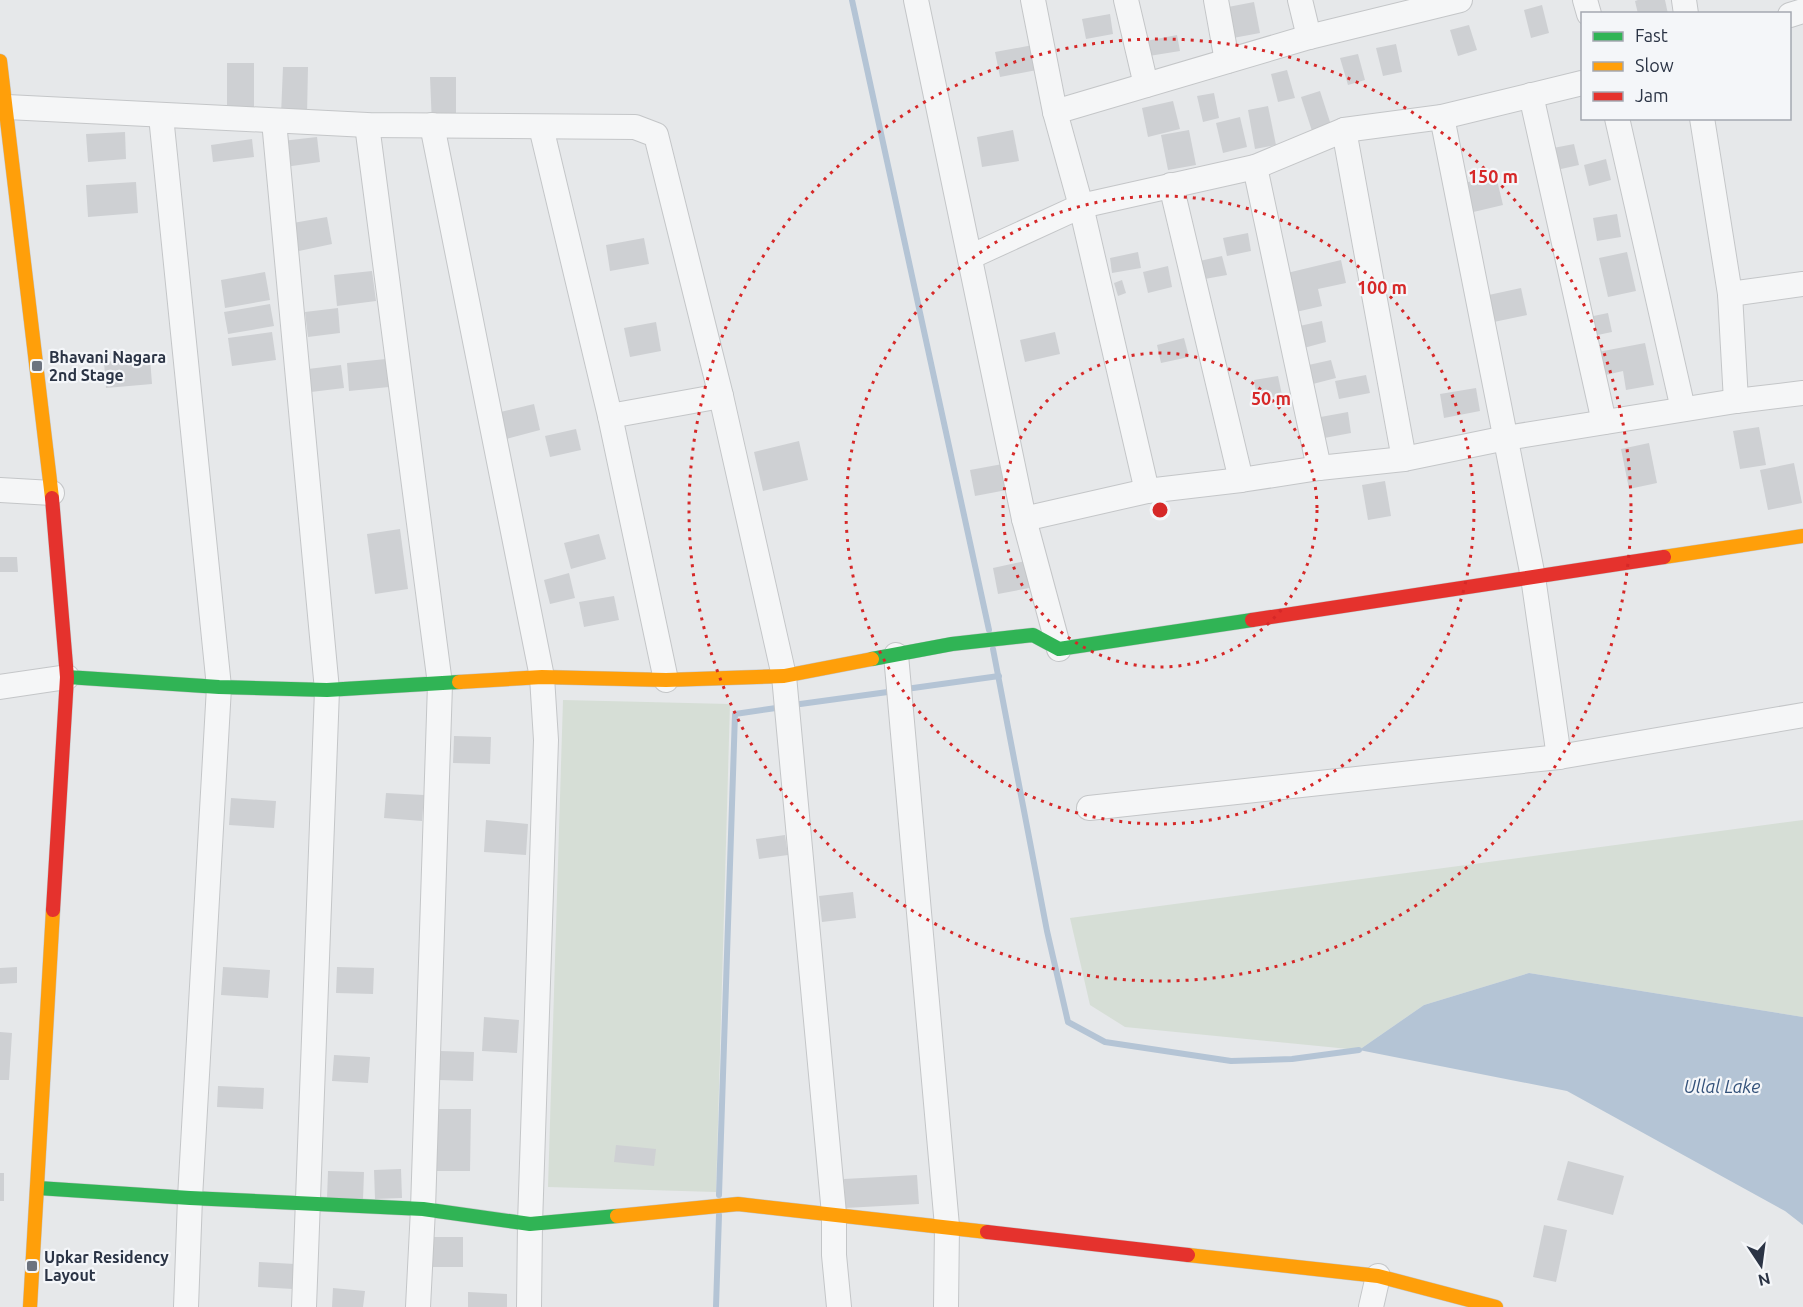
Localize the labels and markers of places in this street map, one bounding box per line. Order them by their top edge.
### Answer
place label: Bhavani Nagara 2nd Stage [49,348,166,384]
marker: Bhavani Nagara 2nd Stage [30,359,44,373]
centre of rings [1150,500,1170,520]
place label: Upkar Residency Layout [44,1248,169,1284]
marker: Upkar Residency Layout [25,1259,39,1273]

